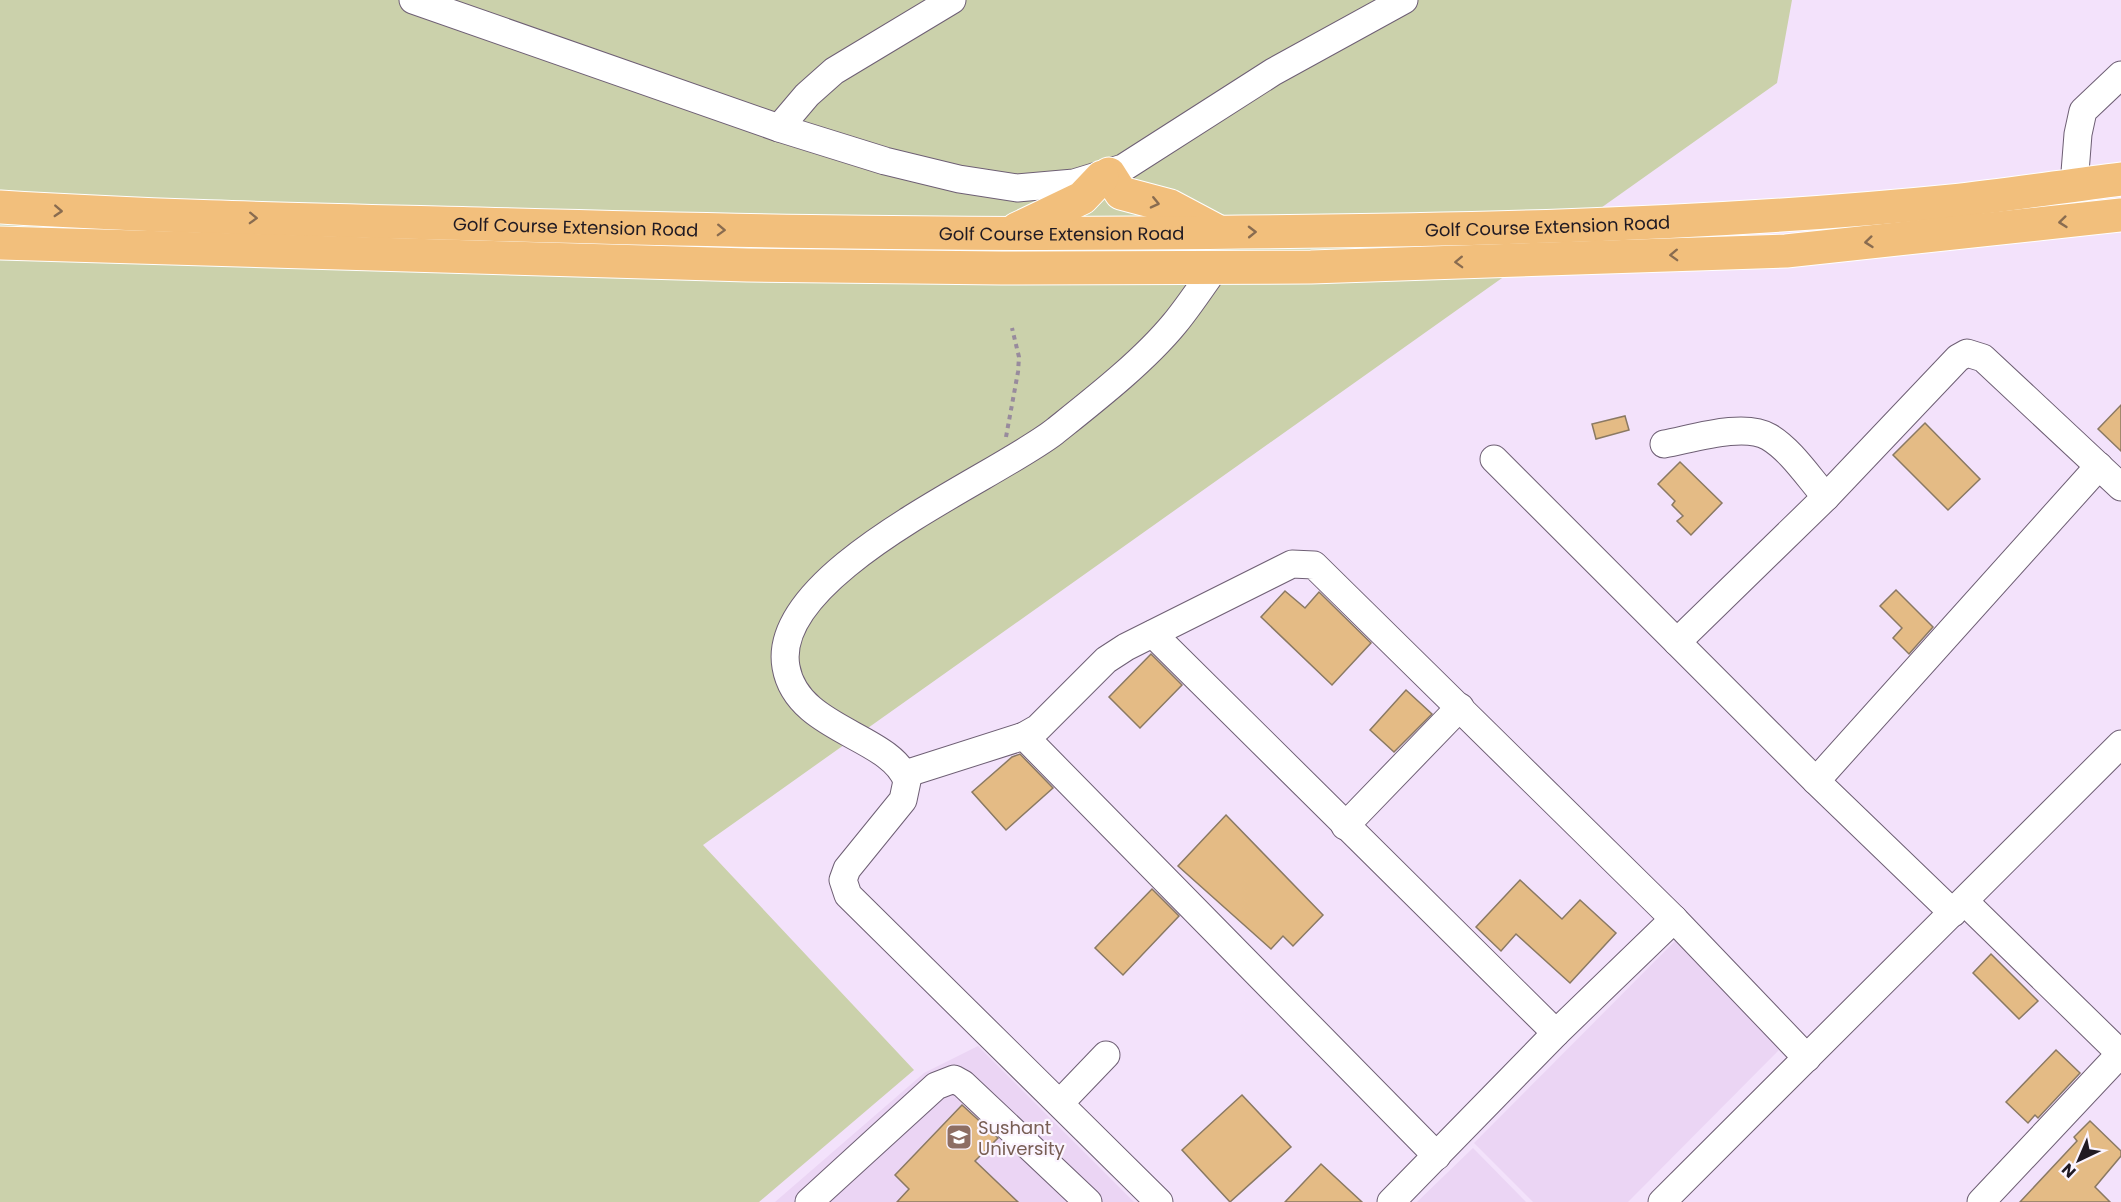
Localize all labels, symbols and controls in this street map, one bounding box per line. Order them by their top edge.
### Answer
one-way arrow [1150,196,1160,209]
one-way arrow [54,204,63,217]
street label: Golf Course Extension Road [1425,209,1671,242]
one-way arrow [249,211,258,224]
street label: Golf Course Extension Road [453,211,699,242]
one-way arrow [2058,215,2067,228]
street label: Golf Course Extension Road [939,220,1184,246]
one-way arrow [717,224,726,237]
one-way arrow [1248,226,1257,238]
one-way arrow [1864,235,1873,248]
one-way arrow [1670,248,1679,261]
one-way arrow [1454,255,1463,268]
place label: Sushant University [978,1115,1065,1161]
school or university icon: Sushant University [944,1122,974,1152]
north arrow [2049,1130,2109,1190]
text: N [2057,1158,2081,1183]

